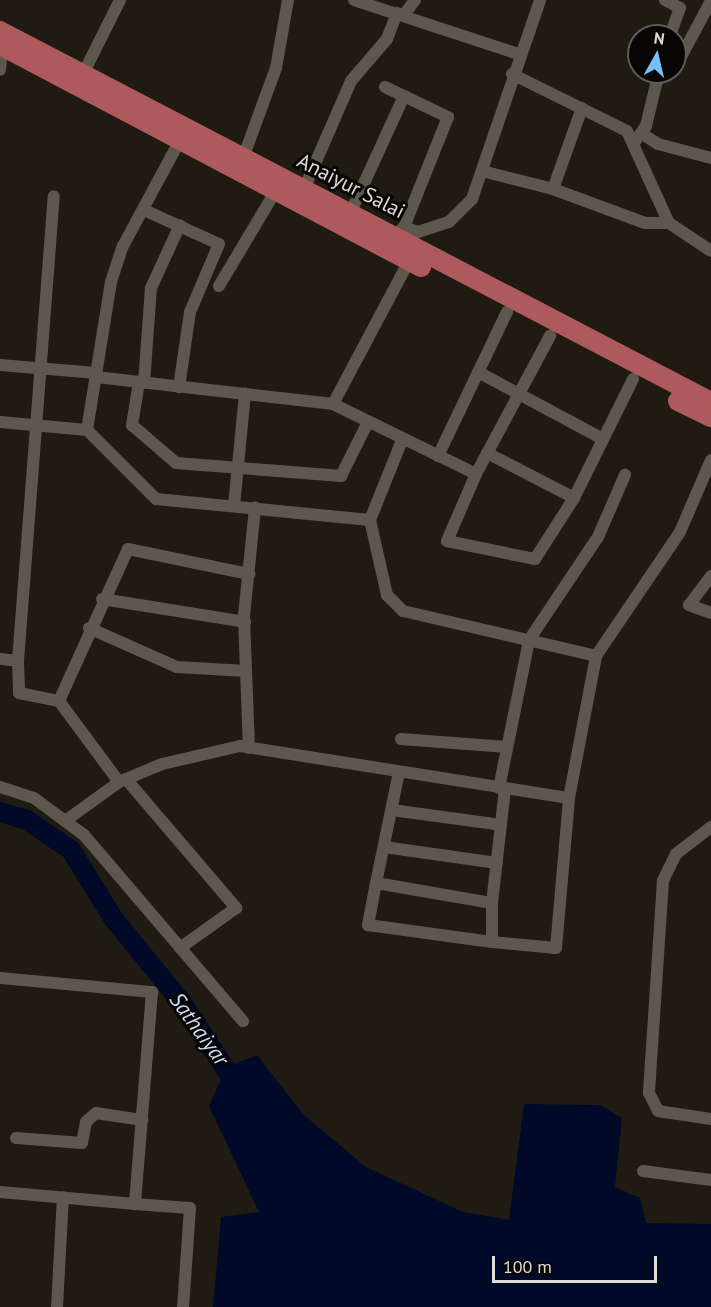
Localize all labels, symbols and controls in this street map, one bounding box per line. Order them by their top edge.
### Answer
north arrow [627,24,687,84]
text: N [653,28,666,49]
street label: Anaiyur Salai [293,148,409,224]
water label: Sathaiyar [164,987,234,1071]
scale bar [495,1244,660,1282]
text: 100 m [503,1255,552,1278]

